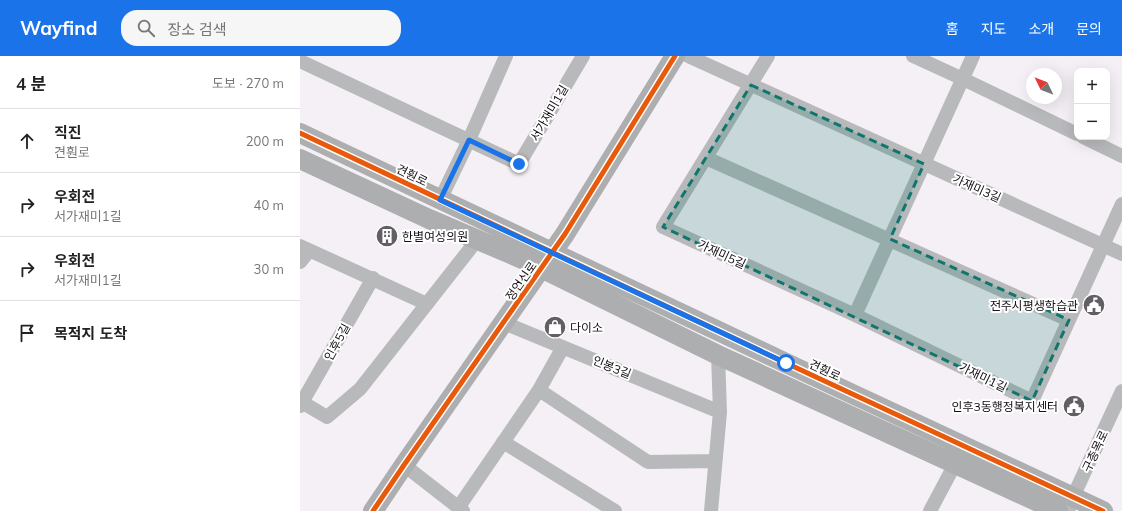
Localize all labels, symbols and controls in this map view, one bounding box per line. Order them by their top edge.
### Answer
search box [121,10,401,46]
text: Wayfind [20,16,97,40]
icon: search [135,17,157,39]
text: 장소 검색 [167,20,227,39]
text: 홈 [946,20,959,38]
text: 지도 [981,20,1006,38]
text: 소개 [1028,20,1054,38]
text: 문의 [1076,20,1102,38]
north arrow [1026,68,1062,104]
map controls [1074,68,1110,140]
button: + [1074,68,1110,104]
text: 4 분 [16,73,47,94]
text: 도보 · 270 m [212,75,284,91]
street label: 서가재미1길 [527,82,571,144]
button: − [1074,104,1110,140]
text: 직진 [54,123,82,142]
icon: ahead [16,130,38,152]
text: 200 m [246,133,284,149]
text: 견훤로 [54,144,90,160]
route end [510,155,528,173]
street label: 견훤로 [394,161,430,189]
street label: 가재미3길 [950,171,1004,205]
text: 우회전 [54,187,95,206]
icon: right [16,194,38,216]
text: 40 m [254,197,284,213]
text: 서가재미1길 [54,208,122,224]
building icon: 한별여성의원 [374,223,400,249]
place label: 한별여성의원 [402,229,468,244]
street label: 가재미5길 [696,236,748,272]
text: 우회전 [54,251,95,270]
icon: right [16,258,38,280]
street label: 정언신로 [502,259,540,303]
text: 30 m [254,261,284,277]
text: 서가재미1길 [54,272,122,288]
public building icon: 전주시평생학습관 [1081,292,1107,318]
place label: 전주시평생학습관 [990,298,1078,313]
shop icon: 다이소 [542,314,568,340]
place label: 다이소 [570,320,603,335]
street label: 인후5길 [321,321,353,363]
icon: arrive [16,322,38,344]
text: 목적지 도착 [54,324,127,343]
street label: 인봉3길 [590,352,634,382]
route start [777,354,795,372]
street label: 견훤로 [807,356,843,384]
street label: 가재미1길 [957,359,1009,395]
public building icon: 인후3동행정복지센터 [1061,393,1087,419]
place label: 인후3동행정복지센터 [951,399,1058,414]
street label: 구총목로 [1079,428,1111,474]

